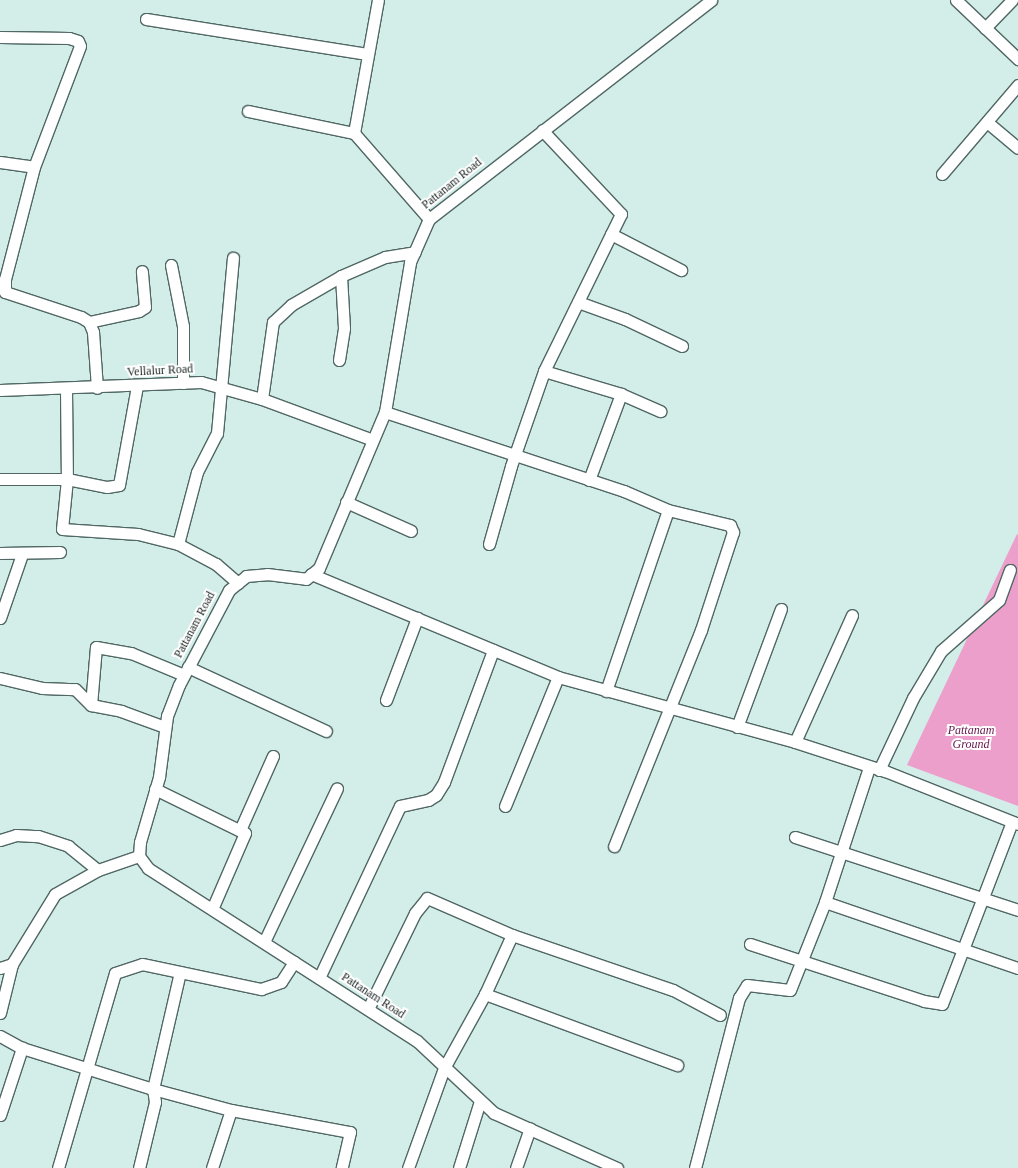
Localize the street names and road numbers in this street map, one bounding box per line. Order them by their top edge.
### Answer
street label: Pattanam Road [419,155,485,213]
street label: Vellalur Road [127,362,193,380]
street label: Pattanam Road [172,589,218,661]
street label: Pattanam Road [338,970,408,1022]

